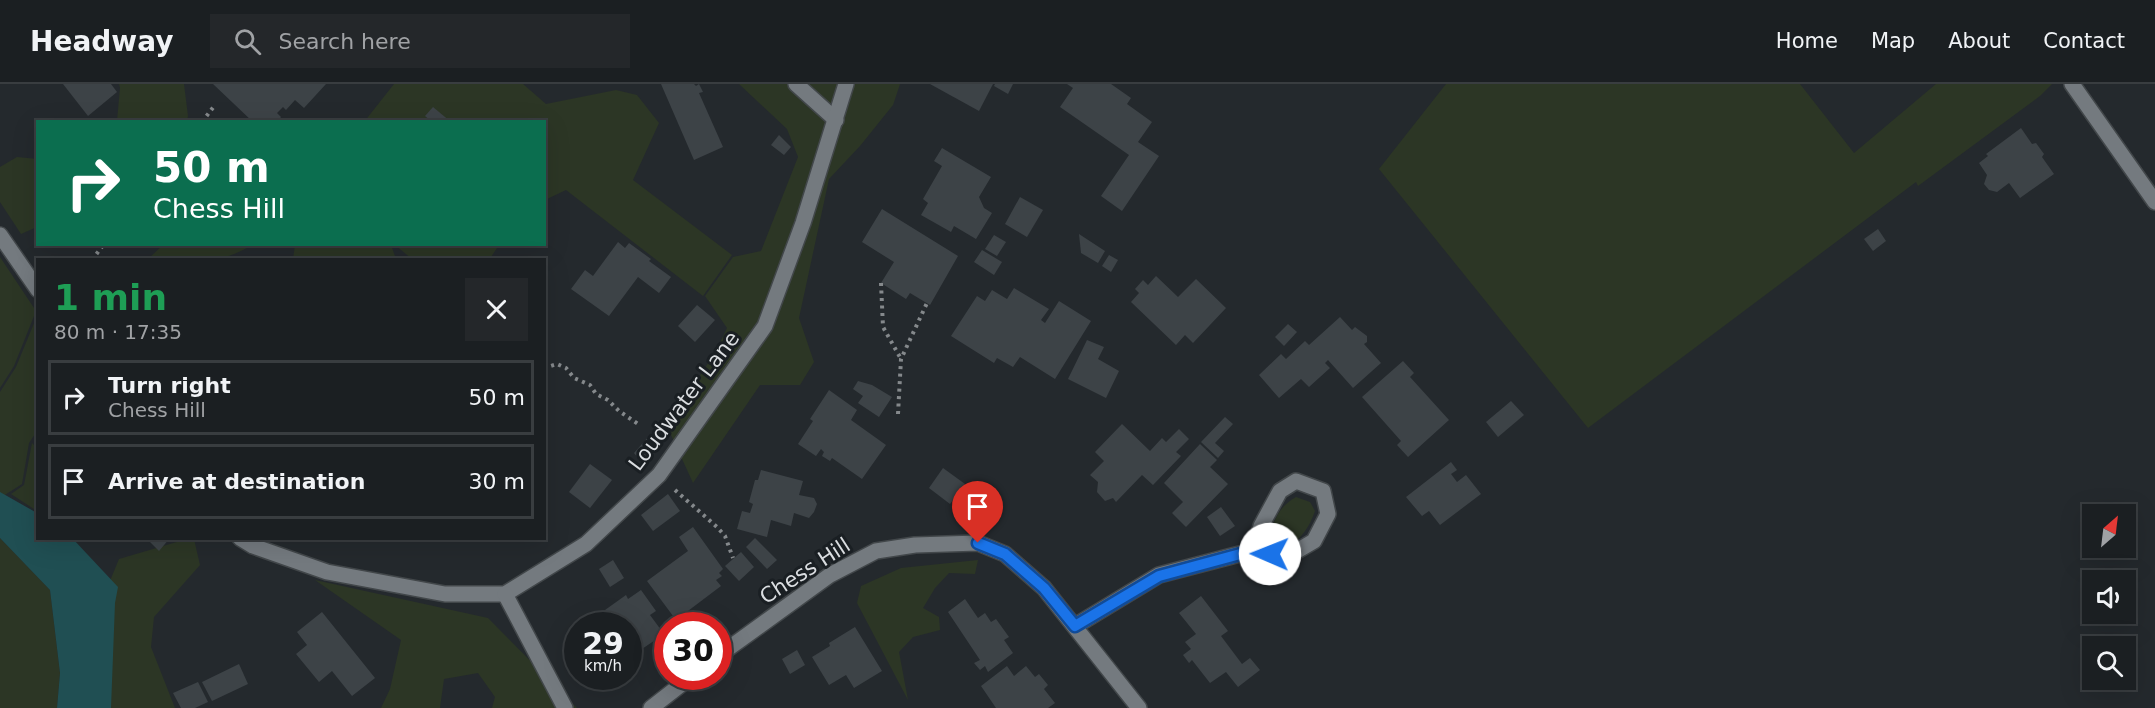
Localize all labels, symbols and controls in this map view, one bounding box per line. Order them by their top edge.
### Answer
search box [210,14,630,68]
text: Headway [30,25,174,58]
icon: search [231,25,264,58]
text: Search here [279,29,411,54]
text: Home [1776,29,1838,53]
text: Map [1871,29,1915,53]
text: About [1948,29,2010,53]
text: Contact [2043,29,2125,53]
text: 50 m [153,143,270,192]
icon: right [54,144,132,222]
text: Chess Hill [153,193,285,224]
text: 1 min [54,277,167,318]
button: close [465,278,528,341]
text: 80 m · 17:35 [54,320,182,344]
street label: Loudwater Lane [624,327,744,475]
text: Turn right [108,373,231,398]
icon: right [57,381,90,414]
text: 50 m [469,385,525,410]
text: Chess Hill [108,398,206,422]
icon: arrive [57,465,90,498]
text: Arrive at destination [108,469,365,494]
text: 30 m [469,469,525,494]
pin [952,481,1003,543]
icon: arrive [961,490,994,523]
north arrow [2082,504,2136,558]
map controls [2082,504,2136,690]
position arrow [1238,522,1302,586]
street label: Chess Hill [755,533,855,609]
button: sound [2082,570,2136,624]
speed limit sign: 30 [654,612,732,690]
text: 29 [582,626,624,661]
button: search [2082,636,2136,690]
text: km/h [584,657,622,675]

